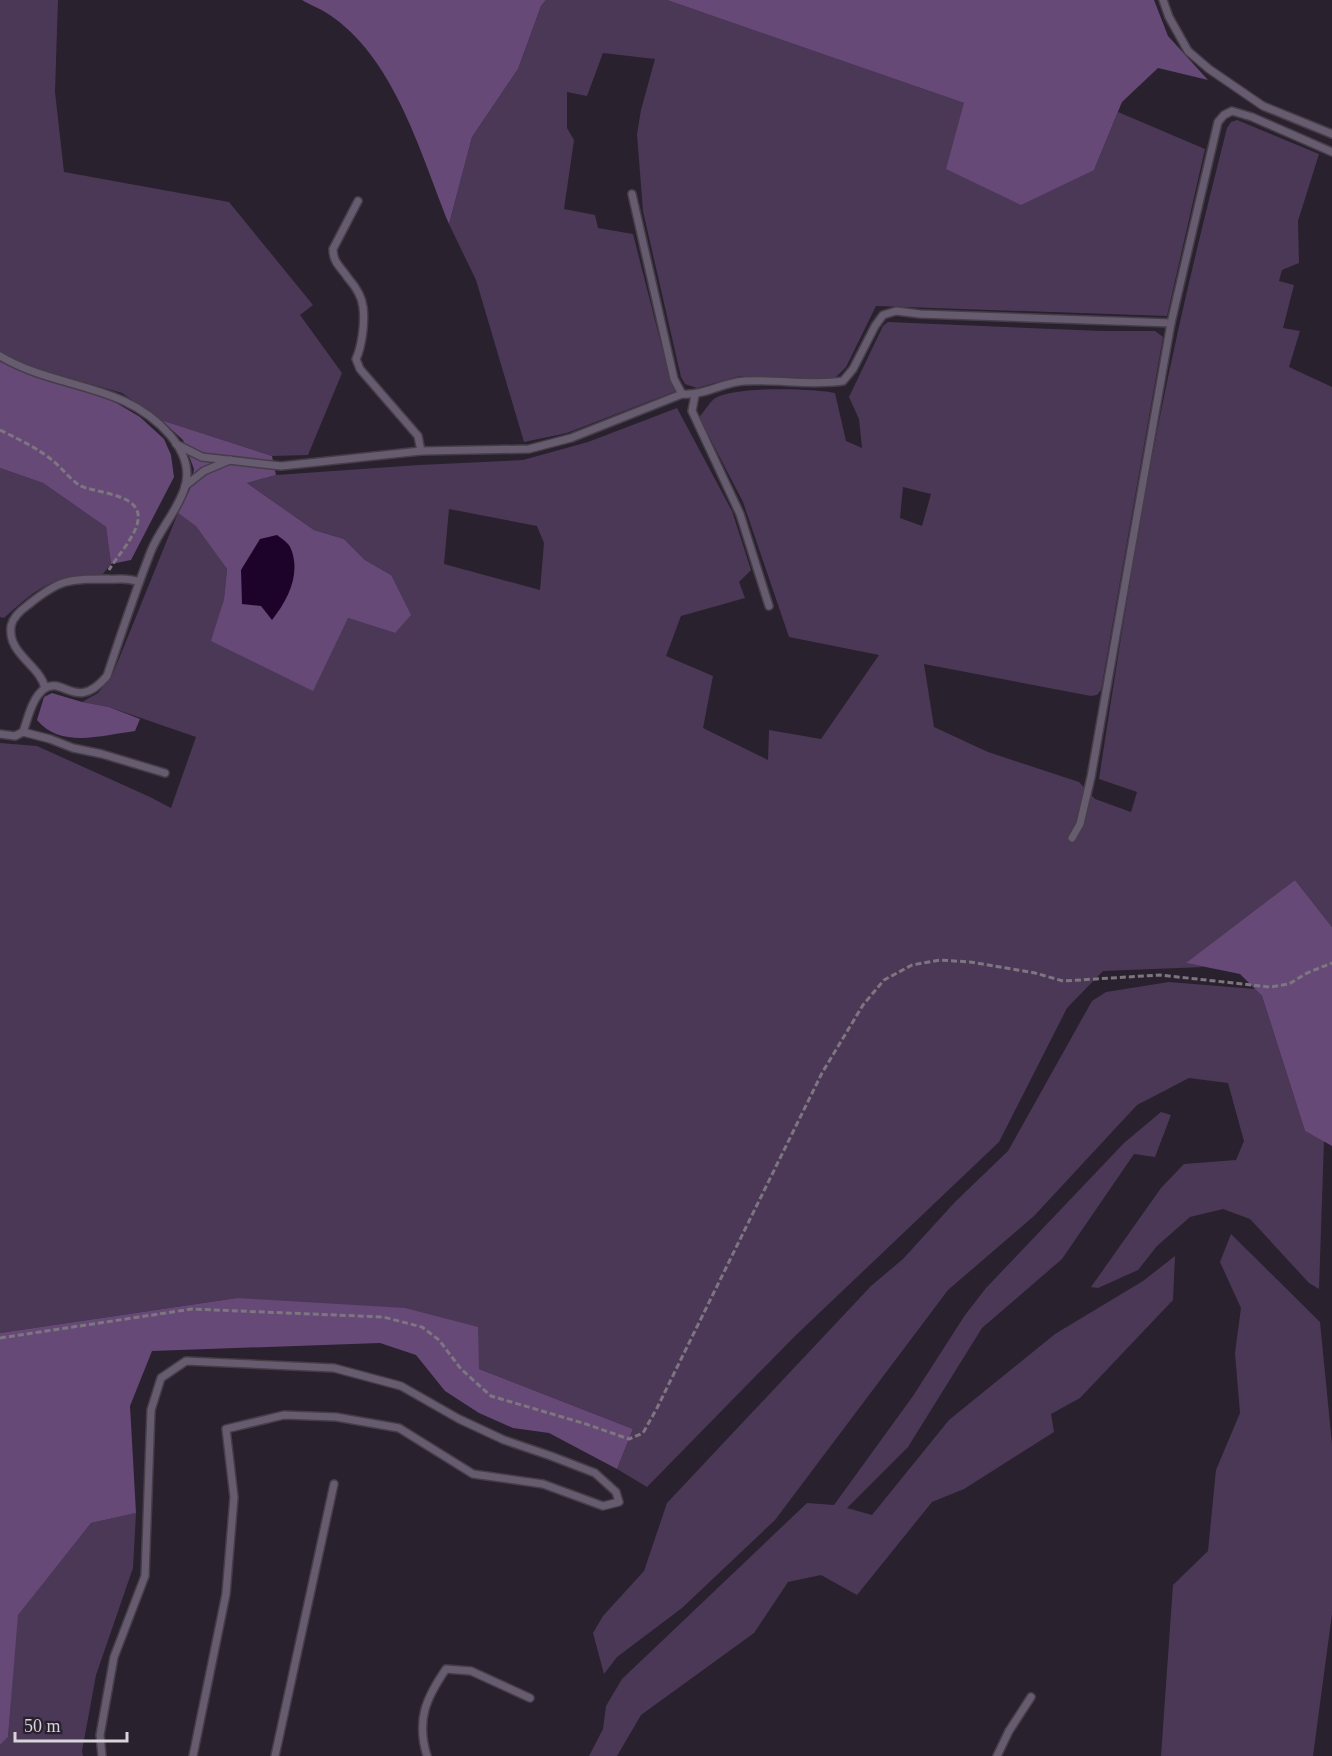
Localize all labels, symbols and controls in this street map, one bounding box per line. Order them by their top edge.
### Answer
scale bar [15,1705,128,1743]
text: 50 m [24,1716,61,1736]

